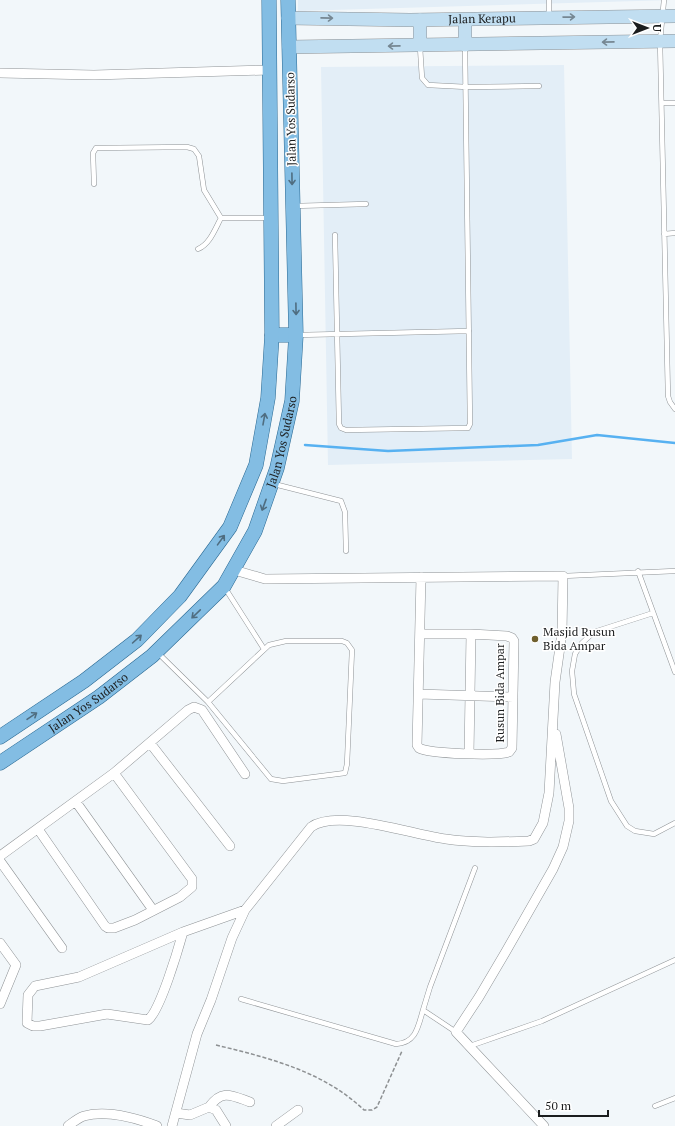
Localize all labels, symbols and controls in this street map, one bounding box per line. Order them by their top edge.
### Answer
north arrow [627,8,667,48]
street label: Jalan Kerapu [448,10,516,26]
one-way arrow [562,13,575,21]
one-way arrow [320,15,333,22]
text: U [650,24,664,32]
one-way arrow [602,38,615,45]
one-way arrow [388,42,401,50]
street label: Jalan Yos Sudarso [282,72,299,166]
one-way arrow [289,172,296,185]
one-way arrow [292,302,300,315]
street label: Jalan Yos Sudarso [263,395,299,489]
one-way arrow [261,413,269,426]
one-way arrow [260,498,267,511]
one-way arrow [217,535,225,546]
one-way arrow [191,609,201,618]
place label: Masjid Rusun Bida Ampar [543,624,615,653]
one-way arrow [132,634,142,644]
marker: Masjid Rusun Bida Ampar [530,634,540,644]
street label: Rusun Bida Ampar [492,643,507,743]
street label: Jalan Yos Sudarso [46,669,131,735]
one-way arrow [27,712,38,720]
scale bar [539,1092,608,1118]
text: 50 m [545,1098,572,1113]

